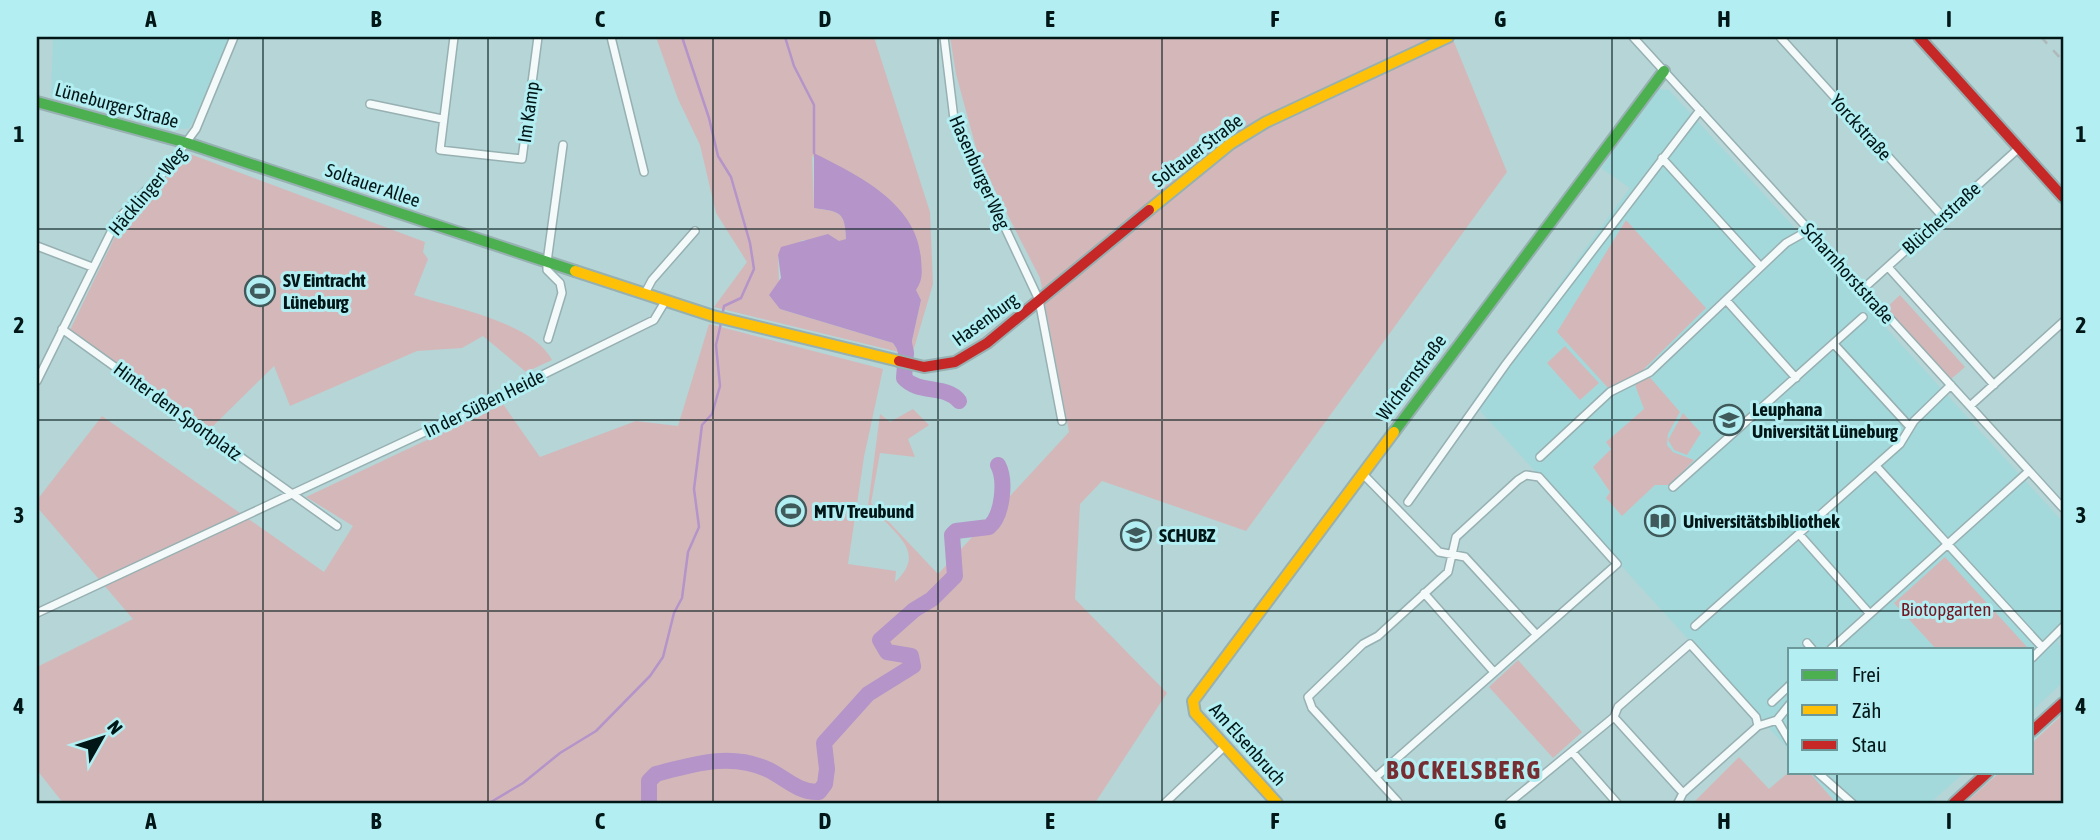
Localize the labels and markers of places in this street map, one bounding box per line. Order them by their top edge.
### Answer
place label: SV Eintracht Lüneburg [283,269,366,313]
sports icon: SV Eintracht Lüneburg [243,274,277,308]
place label: Leuphana Universität Lüneburg [1752,398,1899,442]
school or university icon: Leuphana Universität Lüneburg [1712,403,1746,437]
sports icon: MTV Treubund [774,494,808,528]
place label: MTV Treubund [814,500,914,522]
library icon: Universitätsbibliothek [1643,504,1677,538]
place label: Universitätsbibliothek [1683,510,1840,532]
school or university icon: SCHUBZ [1119,518,1153,552]
place label: SCHUBZ [1159,524,1216,546]

